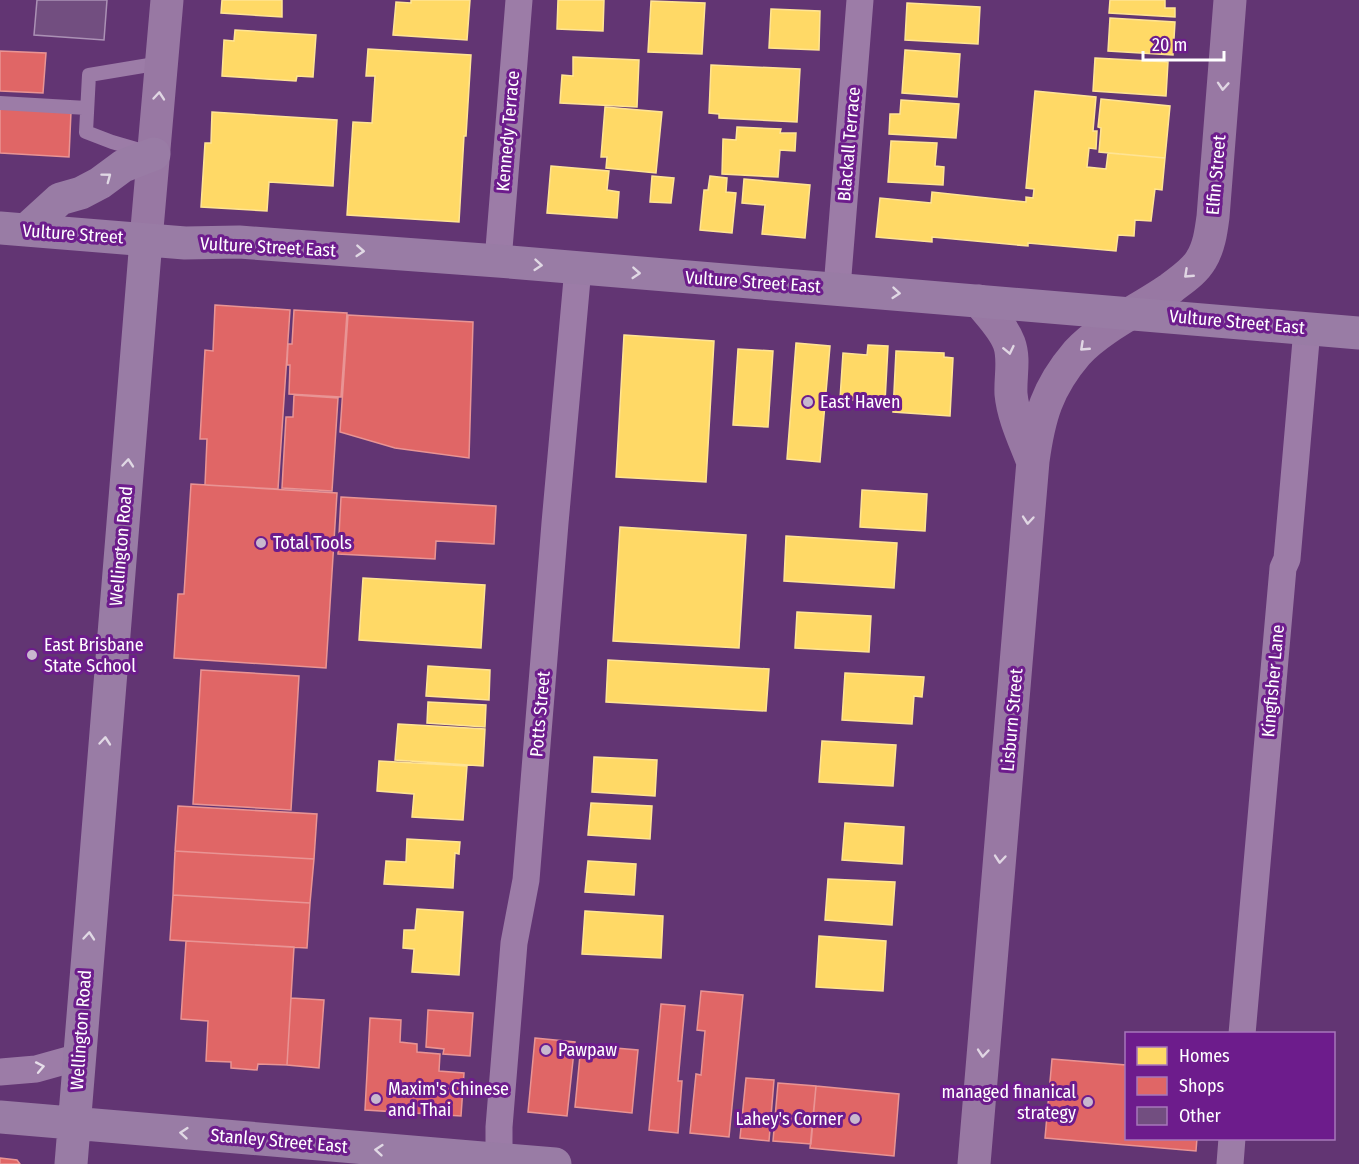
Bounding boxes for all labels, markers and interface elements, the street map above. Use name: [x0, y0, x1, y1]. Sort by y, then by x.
scale bar: [1143, 24, 1224, 62]
text: 20 m: [1152, 34, 1187, 56]
street label: Kennedy Terrace: [492, 70, 524, 192]
one-way arrow: [1217, 82, 1230, 91]
street label: Blackall Terrace: [833, 86, 865, 202]
one-way arrow: [152, 91, 165, 100]
street label: Elfin Street: [1202, 134, 1230, 216]
one-way arrow: [100, 174, 111, 185]
street label: Vulture Street: [22, 219, 124, 249]
street label: Vulture Street East: [199, 232, 337, 262]
one-way arrow: [355, 244, 364, 257]
one-way arrow: [533, 258, 542, 271]
one-way arrow: [632, 266, 641, 279]
street label: Vulture Street East: [684, 266, 822, 298]
one-way arrow: [1185, 267, 1195, 278]
one-way arrow: [891, 287, 900, 300]
street label: Vulture Street East: [1168, 305, 1306, 339]
one-way arrow: [1080, 340, 1091, 351]
one-way arrow: [1002, 345, 1015, 355]
place label: East Haven: [820, 391, 901, 413]
marker: East Haven: [801, 395, 815, 409]
one-way arrow: [121, 459, 134, 468]
street label: Wellington Road: [105, 485, 137, 607]
one-way arrow: [1022, 515, 1035, 524]
place label: Total Tools: [273, 532, 352, 554]
marker: Total Tools: [254, 536, 268, 550]
street label: Kingfisher Lane: [1257, 624, 1289, 738]
place label: East Brisbane State School: [44, 634, 144, 677]
marker: East Brisbane State School: [25, 648, 39, 662]
street label: Lisburn Street: [997, 667, 1027, 772]
street label: Potts Street: [525, 670, 555, 758]
one-way arrow: [98, 737, 111, 746]
one-way arrow: [994, 854, 1007, 863]
one-way arrow: [82, 931, 95, 940]
street label: Wellington Road: [66, 969, 96, 1091]
legend: [1125, 1032, 1335, 1140]
place label: Pawpaw: [558, 1039, 617, 1061]
marker: Pawpaw: [539, 1043, 553, 1057]
text: Homes: [1179, 1045, 1230, 1067]
one-way arrow: [977, 1049, 990, 1058]
one-way arrow: [35, 1061, 45, 1074]
text: Shops: [1179, 1075, 1224, 1097]
place label: Maxim's Chinese and Thai: [388, 1078, 509, 1121]
place label: managed finanical strategy: [942, 1081, 1076, 1124]
marker: Maxim's Chinese and Thai: [369, 1092, 383, 1106]
marker: managed finanical strategy: [1081, 1095, 1095, 1109]
text: Other: [1179, 1105, 1222, 1127]
place label: Lahey's Corner: [735, 1108, 844, 1130]
marker: Lahey's Corner: [848, 1112, 862, 1126]
street label: Stanley Street East: [209, 1124, 349, 1158]
one-way arrow: [180, 1127, 189, 1140]
one-way arrow: [374, 1144, 383, 1157]

